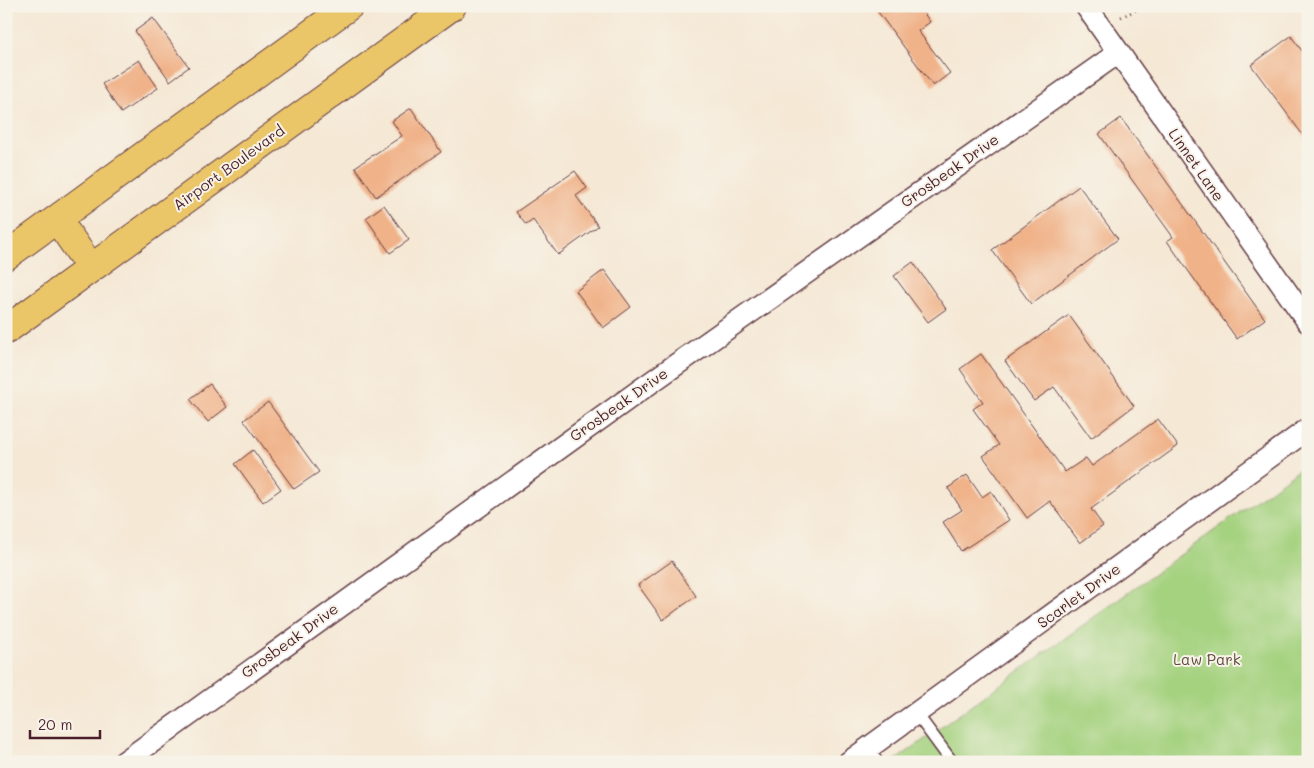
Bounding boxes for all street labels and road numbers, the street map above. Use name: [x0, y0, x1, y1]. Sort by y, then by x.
street label: Airport Boulevard: [169, 120, 288, 214]
street label: Linnet Lane: [1164, 124, 1229, 205]
street label: Grosbeak Drive: [896, 129, 1002, 211]
street label: Grosbeak Drive: [565, 363, 671, 445]
street label: Scarlet Drive: [1033, 558, 1124, 632]
street label: Grosbeak Drive: [237, 598, 342, 682]

